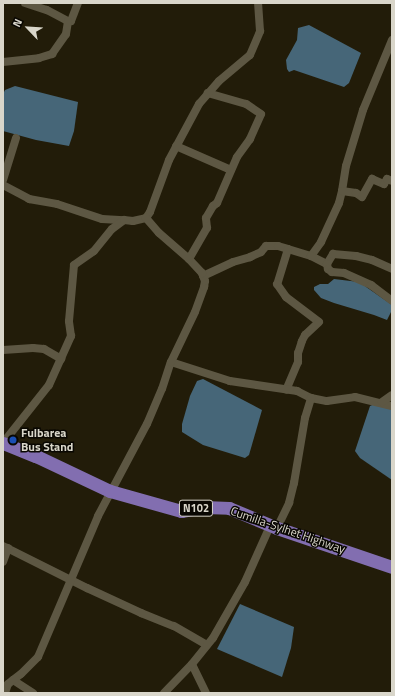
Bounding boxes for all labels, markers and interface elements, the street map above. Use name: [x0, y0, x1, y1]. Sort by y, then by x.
north arrow: [8, 8, 48, 48]
text: N: [8, 16, 26, 30]
place label: Fulbarea Bus Stand: [21, 426, 73, 454]
marker: Fulbarea Bus Stand: [8, 435, 18, 445]
road number: N102: [178, 499, 214, 517]
street label: Cumilla-Sylhet Highway: [229, 504, 347, 556]

